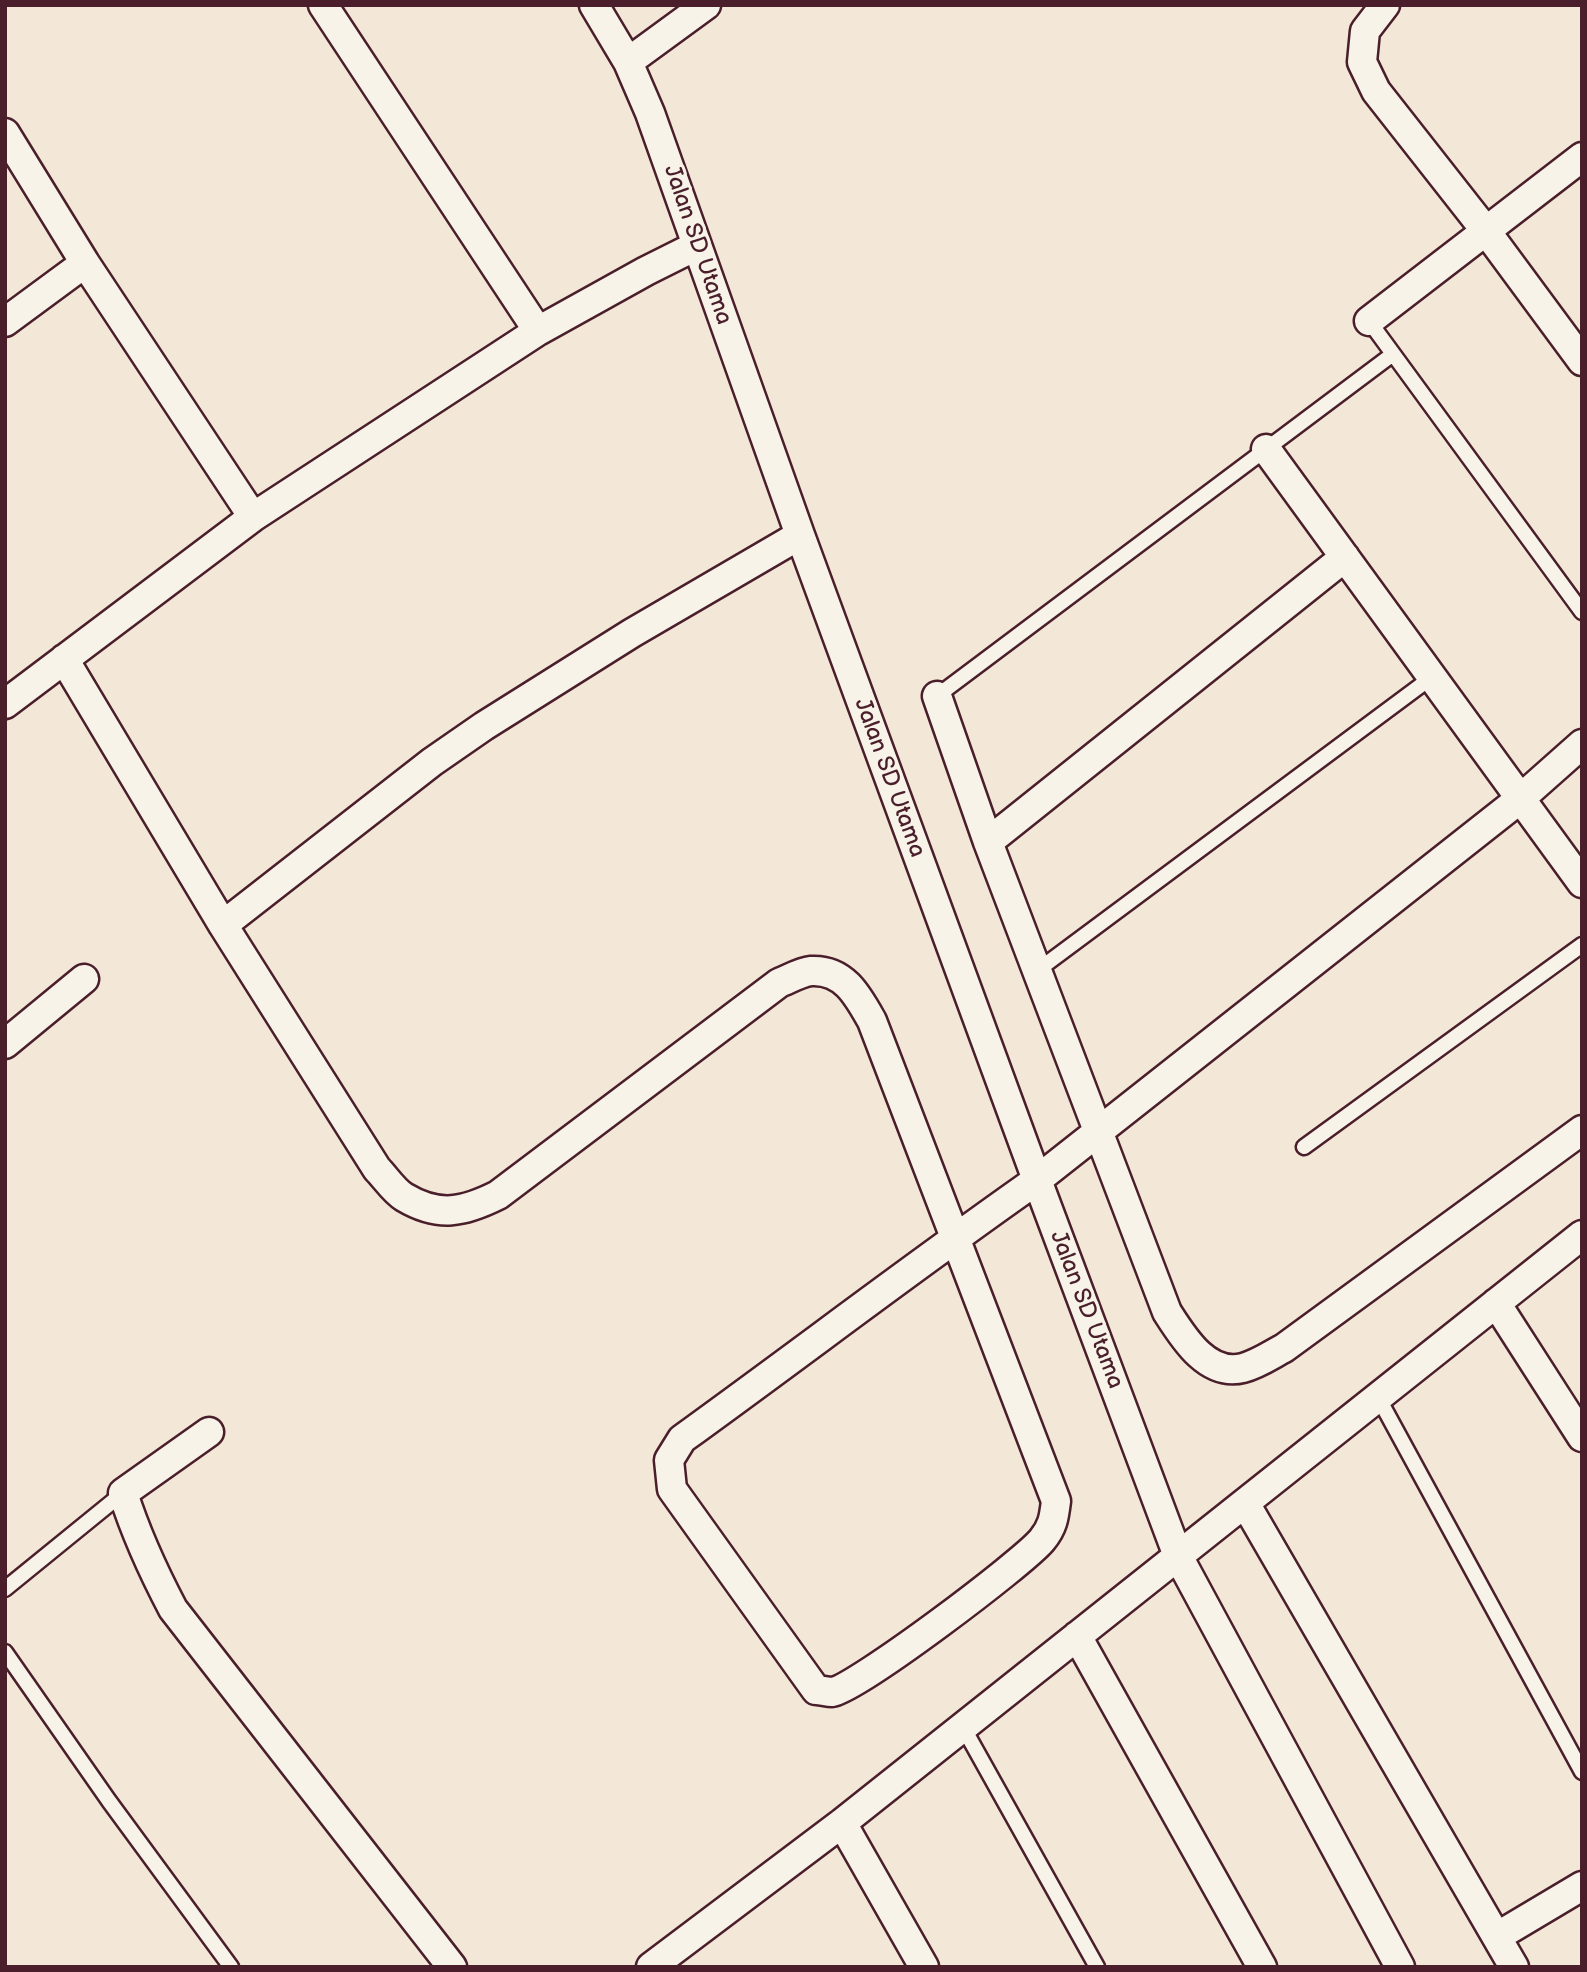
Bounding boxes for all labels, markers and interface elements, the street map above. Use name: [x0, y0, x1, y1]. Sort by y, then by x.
street label: Jalan SD Utama: [657, 162, 737, 328]
street label: Jalan SD Utama: [847, 695, 931, 861]
street label: Jalan SD Utama: [1043, 1227, 1129, 1393]

